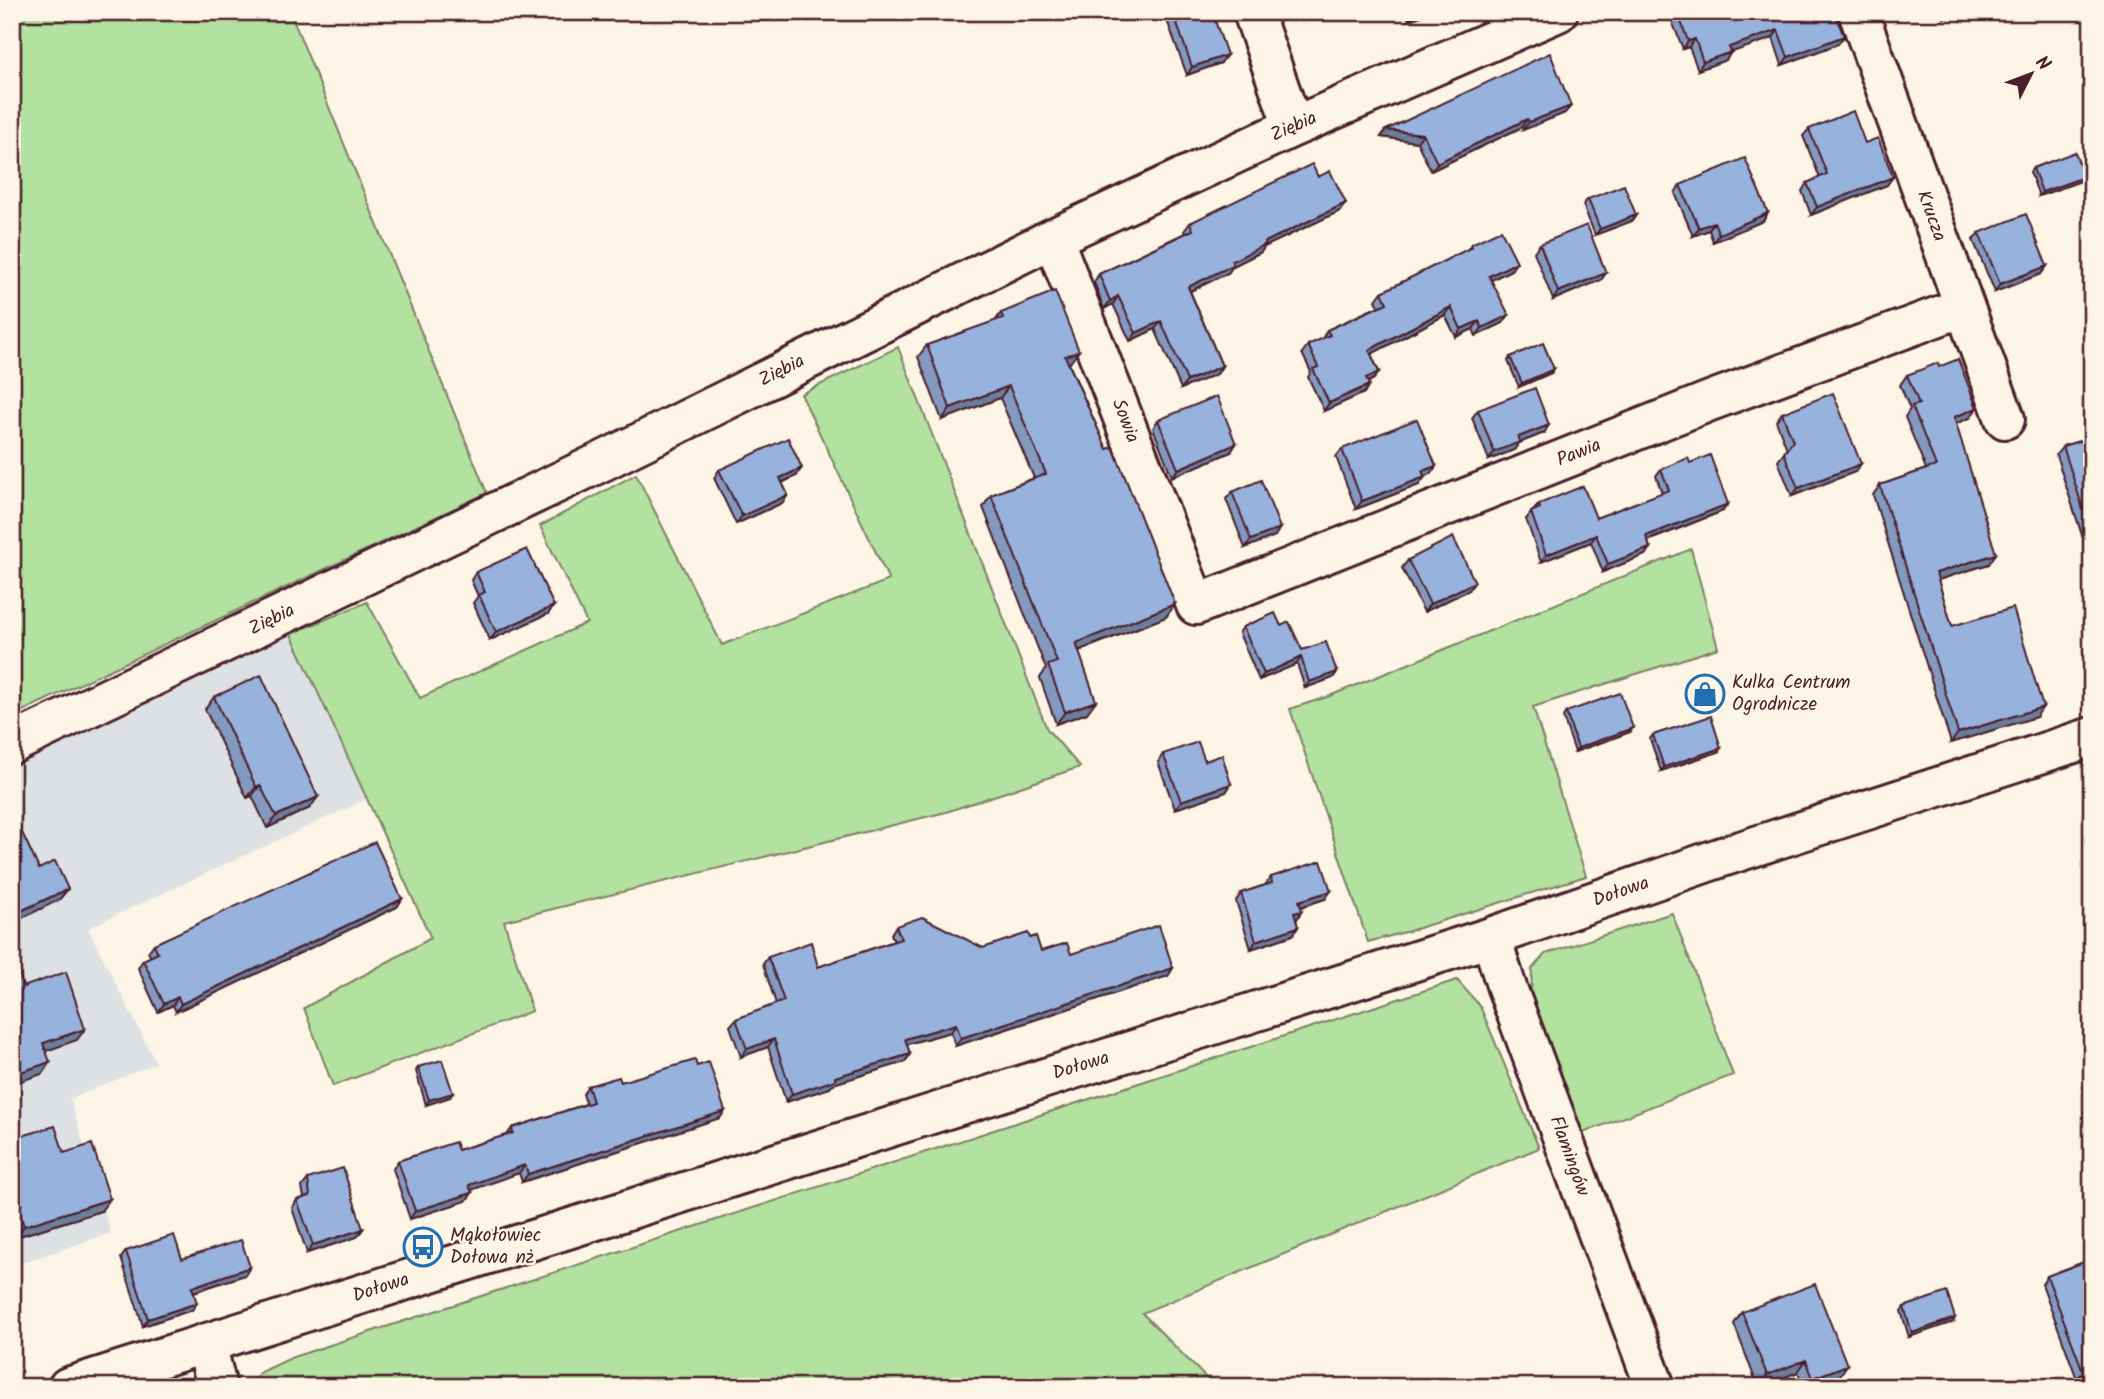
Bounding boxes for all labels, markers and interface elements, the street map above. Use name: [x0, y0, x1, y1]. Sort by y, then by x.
north arrow: [1996, 38, 2066, 108]
text: N: [2027, 49, 2057, 78]
street label: Ziębia: [1266, 104, 1322, 150]
street label: Krucza: [1908, 186, 1954, 246]
street label: Ziębia: [754, 347, 810, 395]
street label: Sowia: [1103, 395, 1147, 447]
street label: Pawia: [1552, 431, 1606, 475]
street label: Ziębia: [244, 596, 300, 644]
place label: Kulka Centrum Ogrodnicze: [1732, 668, 1850, 720]
shop icon: Kulka Centrum Ogrodnicze: [1684, 673, 1726, 715]
street label: Dołowa: [1589, 868, 1653, 916]
street label: Dołowa: [1049, 1043, 1113, 1089]
street label: Flamingów: [1541, 1112, 1597, 1201]
place label: Mąkołowiec Dołowa nż: [450, 1221, 541, 1273]
bus stop icon: Mąkołowiec Dołowa nż: [402, 1226, 444, 1268]
street label: Dołowa: [349, 1265, 413, 1311]

